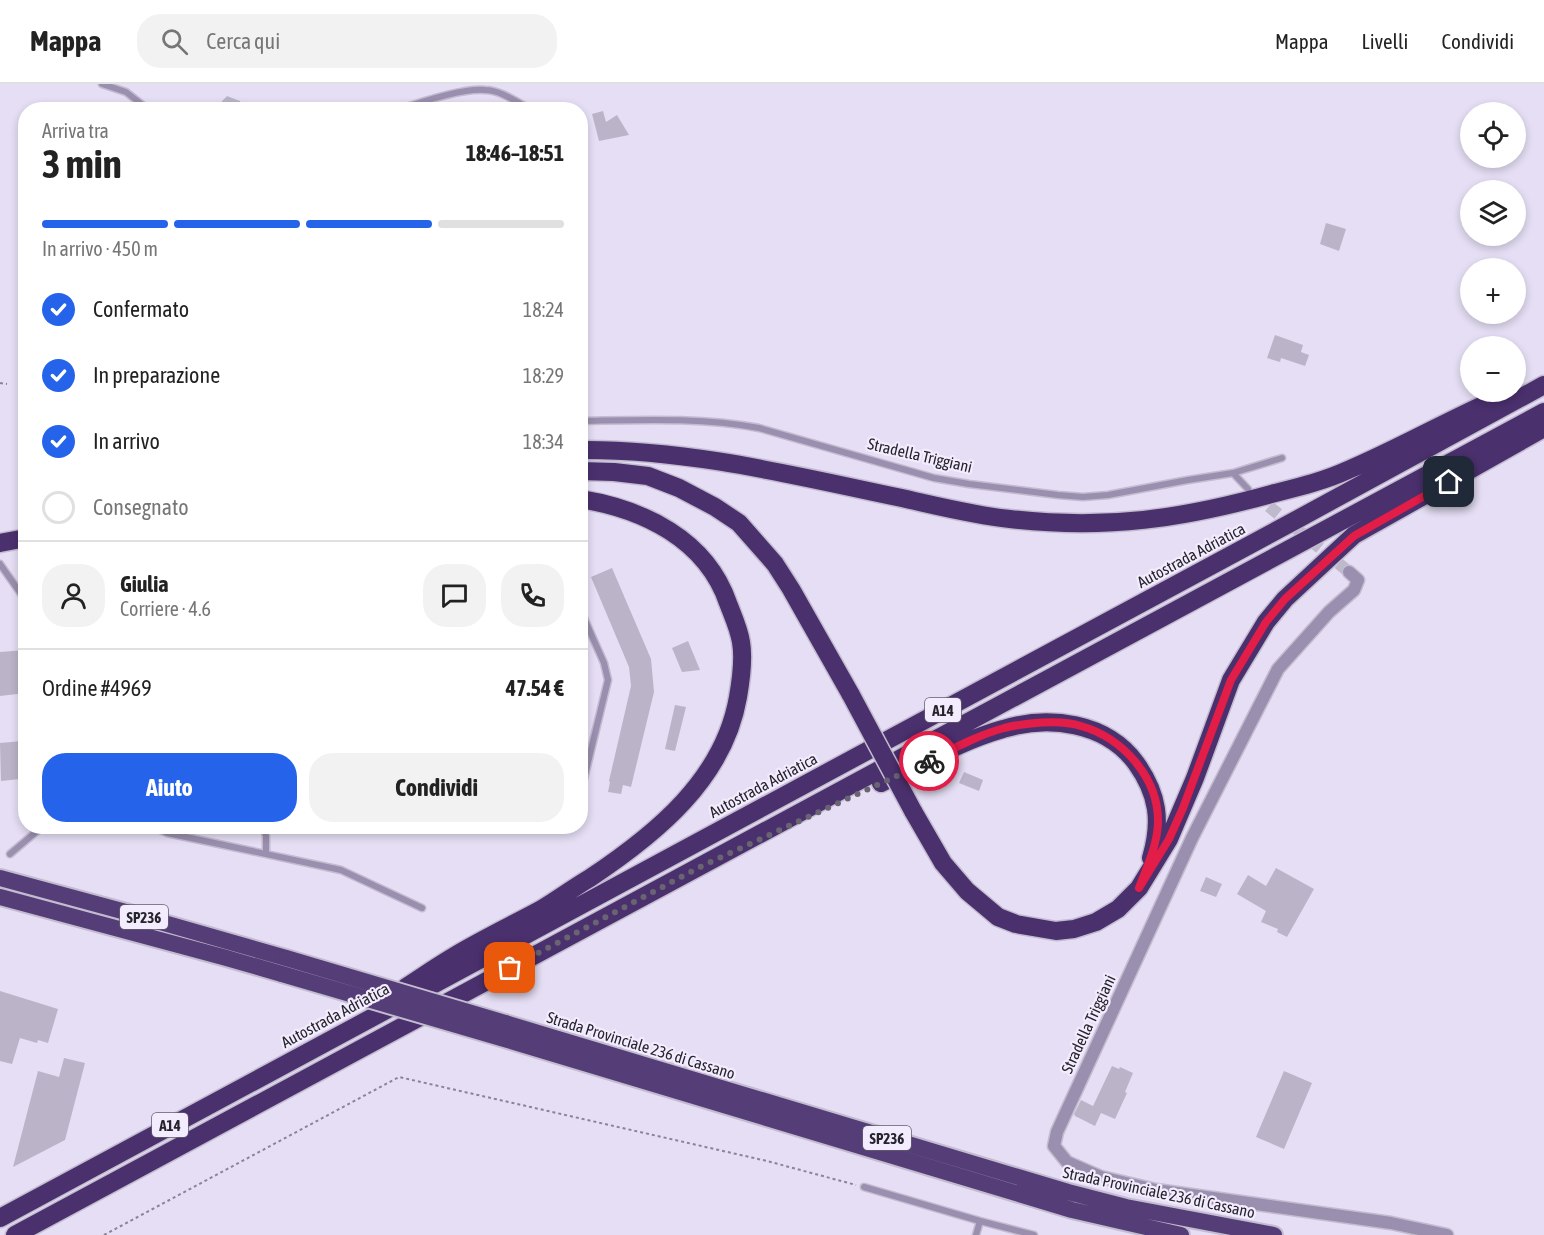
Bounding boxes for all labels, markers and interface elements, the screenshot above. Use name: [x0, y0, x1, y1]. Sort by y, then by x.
search box: [137, 14, 557, 68]
text: Mappa: [30, 25, 101, 57]
icon: search: [158, 25, 191, 58]
text: Cerca qui: [206, 28, 280, 54]
text: Mappa: [1275, 29, 1329, 53]
text: Livelli: [1362, 29, 1408, 53]
text: Condividi: [1441, 29, 1514, 53]
map controls: [1460, 102, 1526, 402]
button: locate: [1460, 102, 1526, 168]
text: Arriva tra: [42, 119, 109, 142]
text: 18:46–18:51: [466, 140, 564, 166]
text: 3 min: [42, 142, 122, 186]
button: layers: [1460, 180, 1526, 246]
text: In arrivo · 450 m: [42, 237, 158, 260]
button: +: [1460, 258, 1526, 324]
icon: check: [42, 293, 75, 326]
text: Confermato: [93, 296, 189, 322]
text: 18:24: [523, 298, 564, 321]
button: −: [1460, 336, 1526, 402]
icon: check: [42, 359, 75, 392]
text: In preparazione: [93, 362, 220, 388]
text: 18:29: [523, 364, 564, 387]
icon: check: [42, 425, 75, 458]
text: In arrivo: [93, 428, 160, 454]
text: 18:34: [523, 430, 564, 453]
street label: Stradella Triggiani: [866, 434, 974, 477]
pin: [1423, 456, 1474, 507]
icon: home: [1432, 465, 1465, 498]
text: Consegnato: [93, 494, 188, 520]
street label: Autostrada Adriatica: [1134, 519, 1248, 591]
button: person: [42, 564, 105, 627]
button: chat: [423, 564, 486, 627]
button: phone: [501, 564, 564, 627]
text: Giulia: [120, 571, 168, 597]
text: Corriere · 4.6: [120, 597, 211, 620]
text: Ordine #4969: [42, 675, 152, 701]
text: 47.54 €: [506, 675, 564, 701]
road number: A14: [925, 698, 961, 722]
courier: [899, 731, 959, 791]
icon: bike: [913, 745, 946, 778]
street label: Autostrada Adriatica: [706, 749, 820, 821]
button: Aiuto: [42, 753, 297, 822]
button: Condividi: [309, 753, 564, 822]
road number: SP236: [120, 905, 168, 929]
pin: [484, 942, 535, 993]
icon: bag: [493, 951, 526, 984]
street label: Stradella Triggiani: [1057, 972, 1120, 1077]
street label: Autostrada Adriatica: [278, 979, 392, 1051]
street label: Strada Provinciale 236 di Cassano: [545, 1008, 737, 1082]
road number: A14: [152, 1113, 188, 1137]
road number: SP236: [863, 1126, 911, 1150]
street label: Strada Provinciale 236 di Cassano: [1061, 1163, 1257, 1221]

